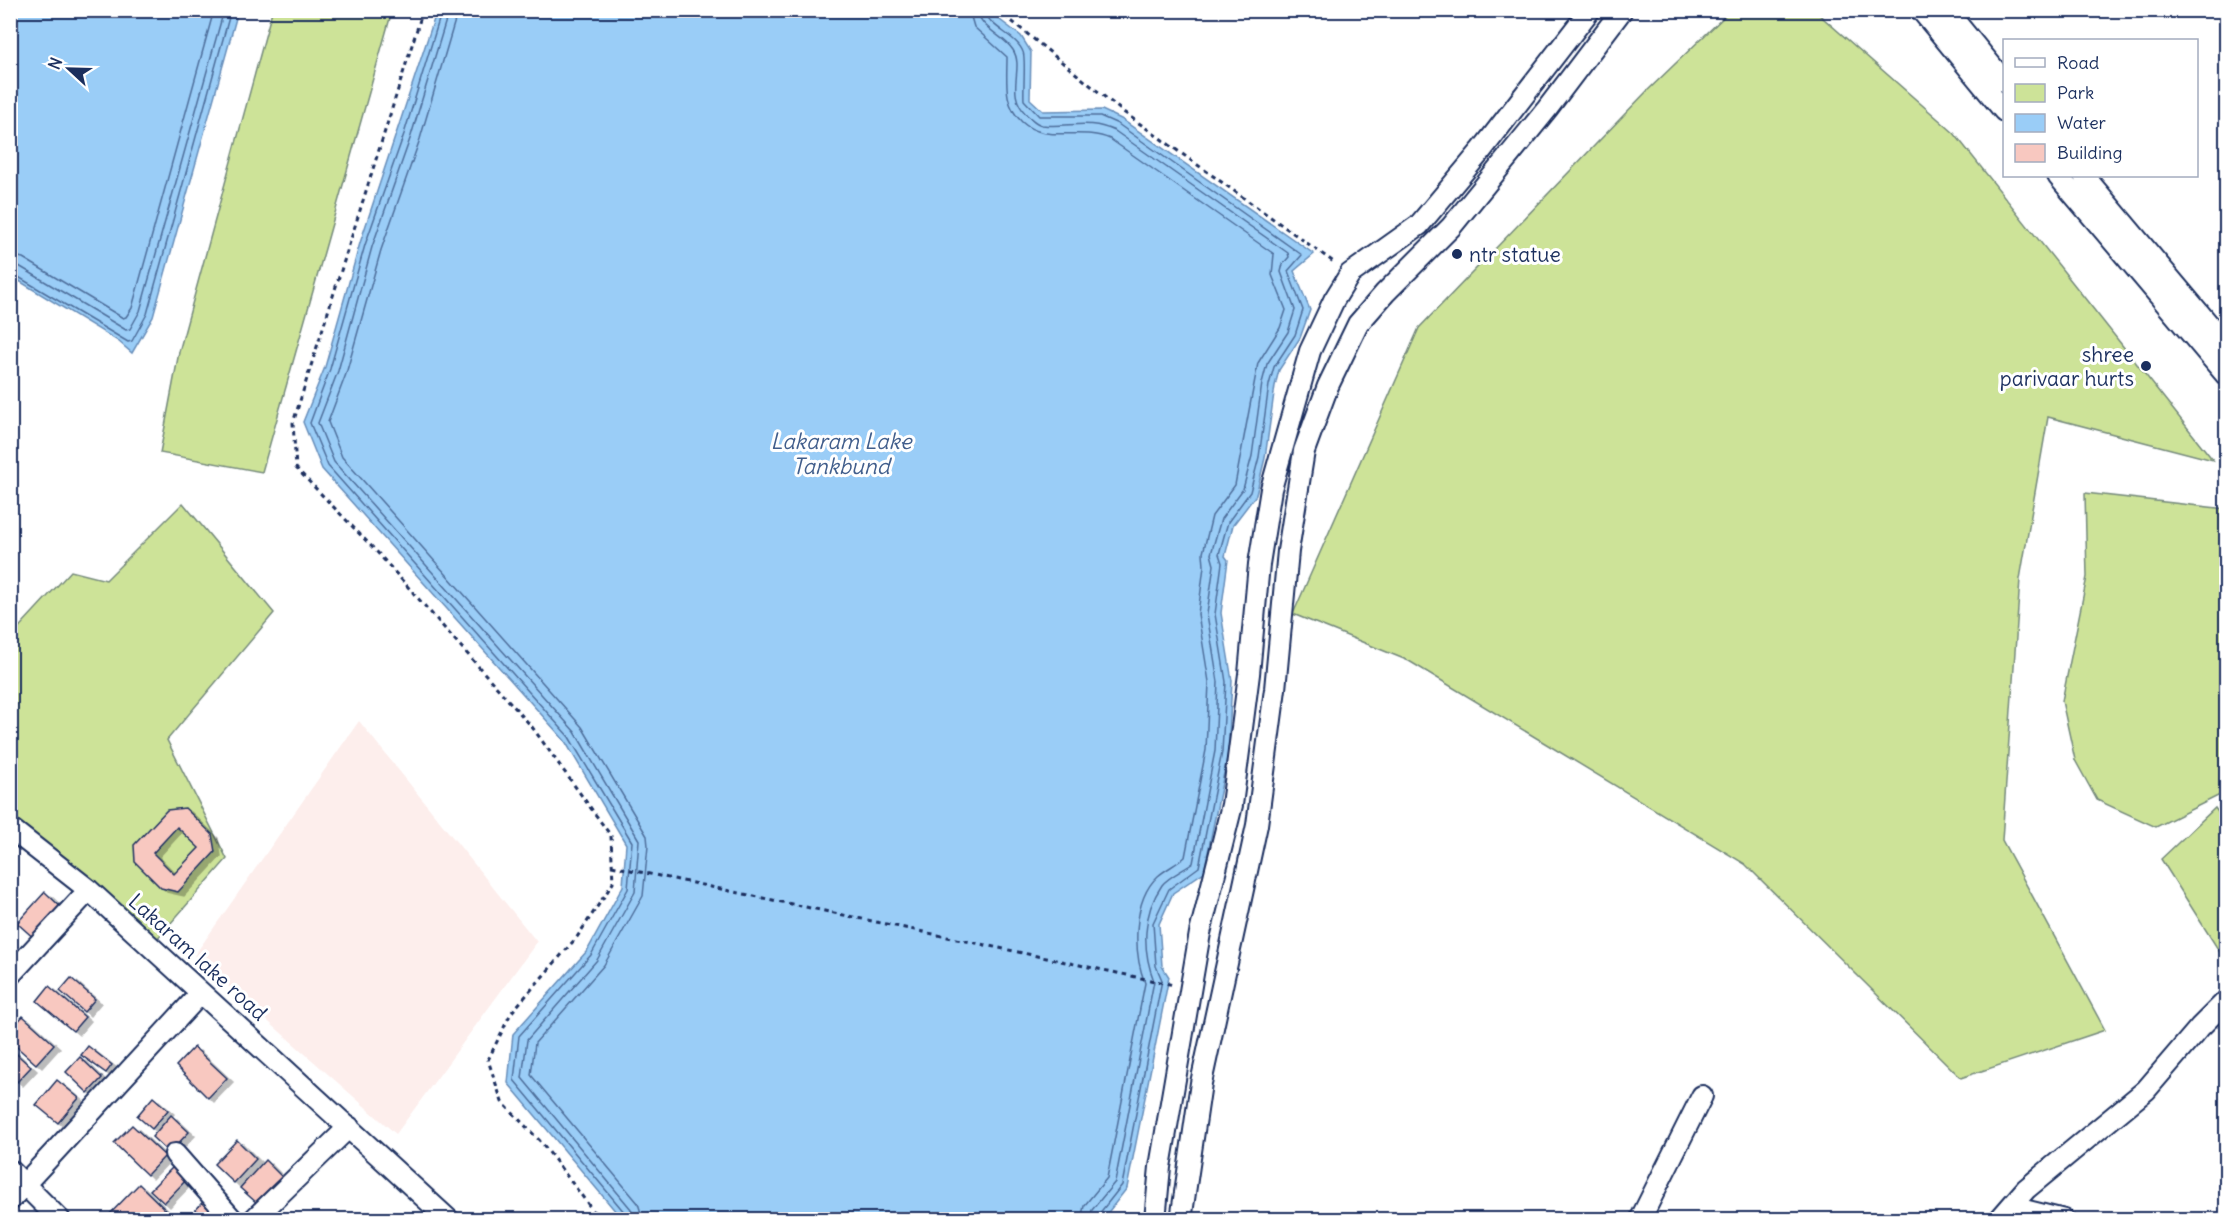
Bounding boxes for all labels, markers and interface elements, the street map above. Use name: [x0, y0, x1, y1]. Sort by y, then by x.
north arrow: [39, 39, 99, 99]
legend: [2003, 39, 2198, 177]
text: Road: [2057, 51, 2100, 74]
text: N: [44, 55, 66, 72]
text: Park: [2057, 81, 2094, 104]
text: Water: [2057, 111, 2107, 134]
text: Building: [2057, 141, 2122, 164]
place label: ntr statue: [1469, 241, 1561, 268]
marker: ntr statue: [1450, 247, 1464, 261]
place label: shree parivaar hurts: [2000, 341, 2134, 392]
marker: shree parivaar hurts: [2139, 359, 2153, 373]
water label: Lakaram Lake Tankbund: [770, 427, 914, 480]
street label: Lakaram lake road: [123, 888, 273, 1026]

